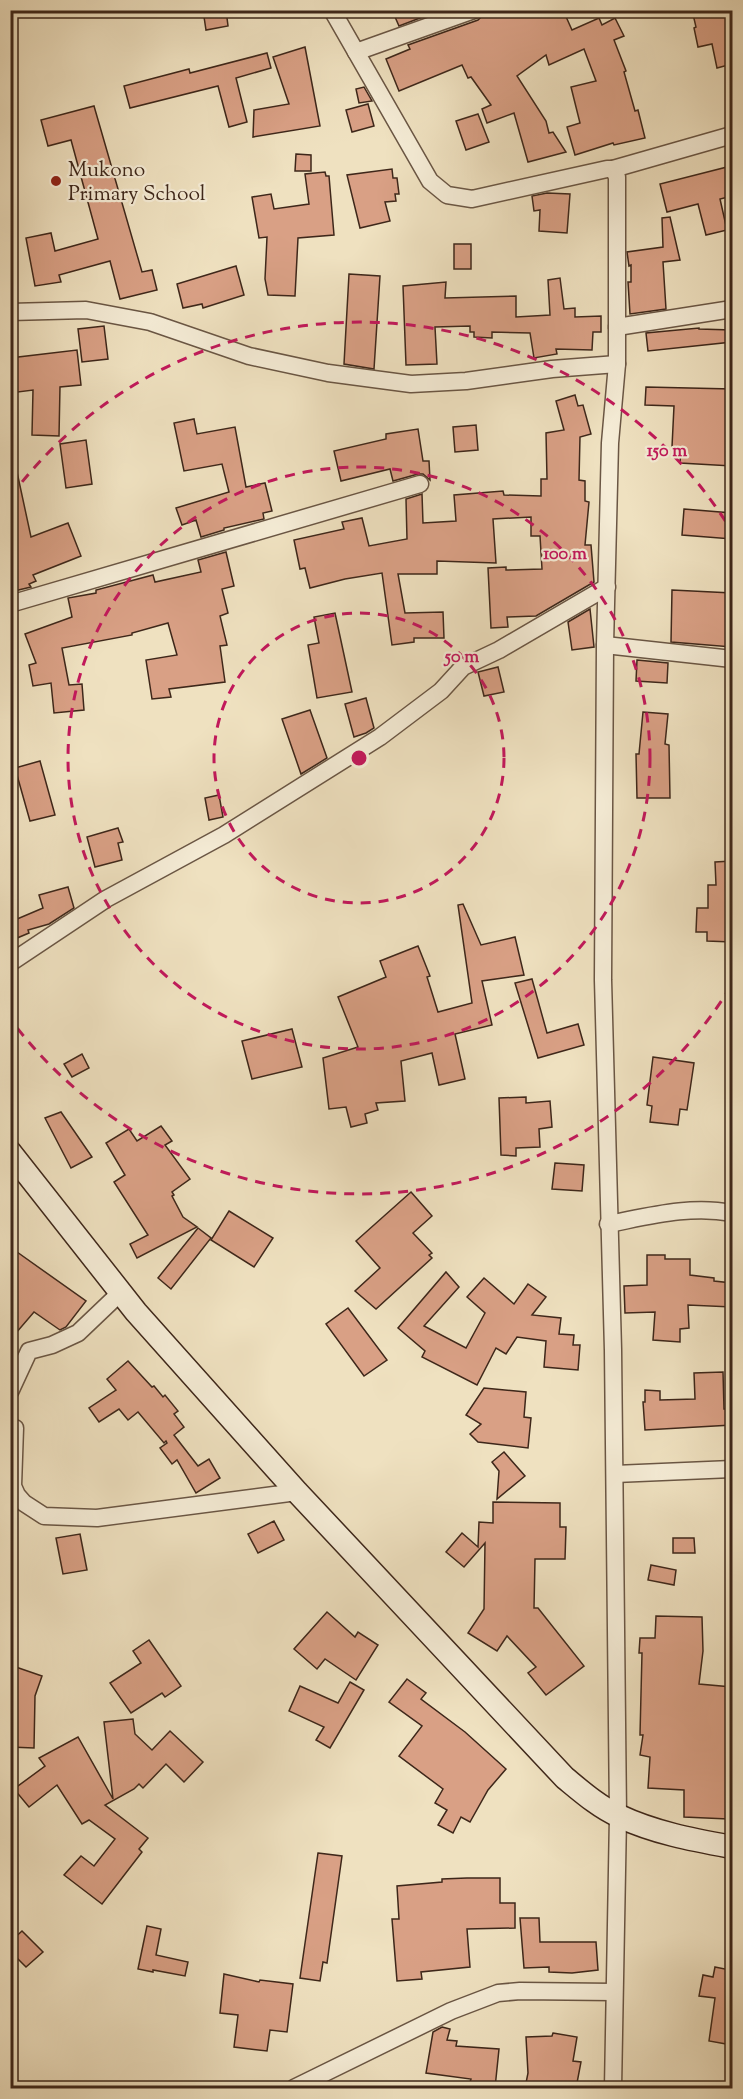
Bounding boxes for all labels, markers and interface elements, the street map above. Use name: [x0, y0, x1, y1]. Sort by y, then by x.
place label: Mukono Primary School: [68, 156, 206, 210]
marker: Mukono Primary School: [49, 174, 63, 188]
text: 150 m: [647, 439, 687, 465]
text: 100 m: [543, 542, 587, 568]
text: 50 m: [443, 645, 479, 671]
centre of rings: [349, 748, 369, 768]

